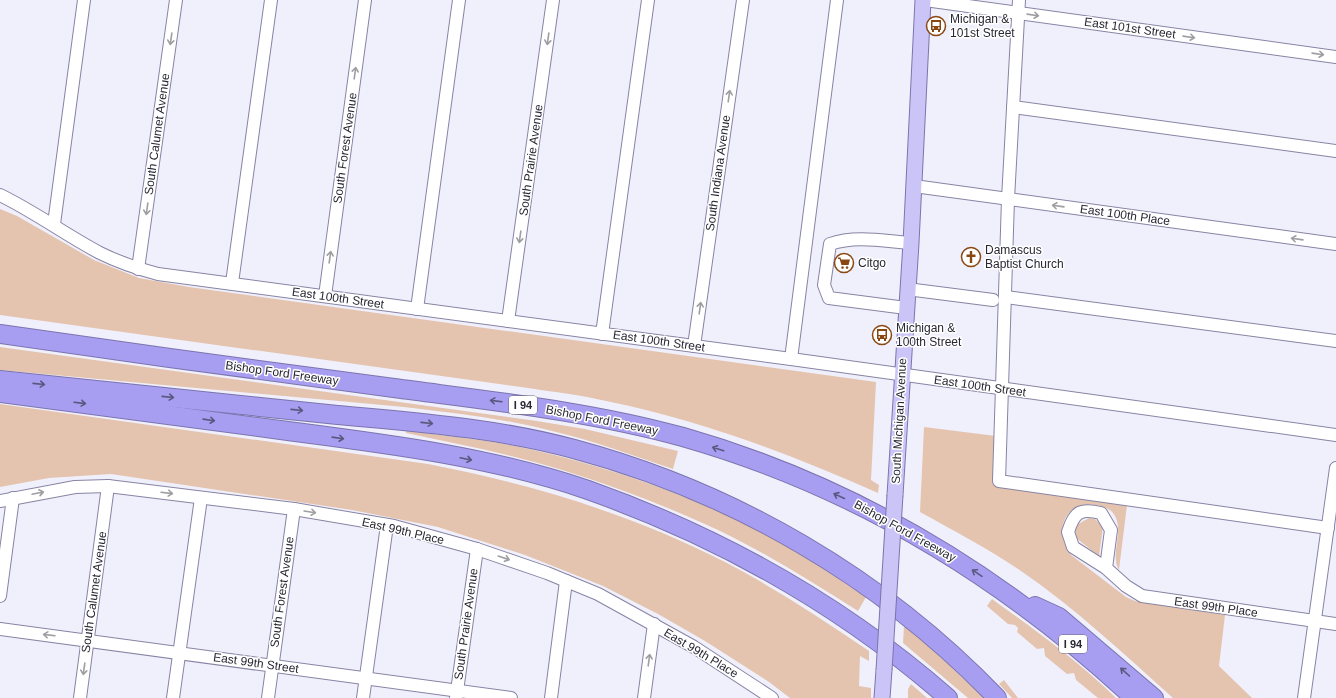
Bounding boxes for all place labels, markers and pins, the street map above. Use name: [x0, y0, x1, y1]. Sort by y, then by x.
place label: Michigan & 101st Street: [950, 12, 1015, 40]
bus stop icon: Michigan & 101st Street: [925, 15, 947, 37]
place label: Damascus Baptist Church: [985, 243, 1064, 271]
church icon: Damascus Baptist Church: [960, 246, 982, 268]
supermarket icon: Citgo: [833, 252, 855, 274]
place label: Citgo: [858, 256, 886, 270]
place label: Michigan & 100th Street: [896, 321, 962, 349]
bus stop icon: Michigan & 100th Street: [871, 324, 893, 346]

